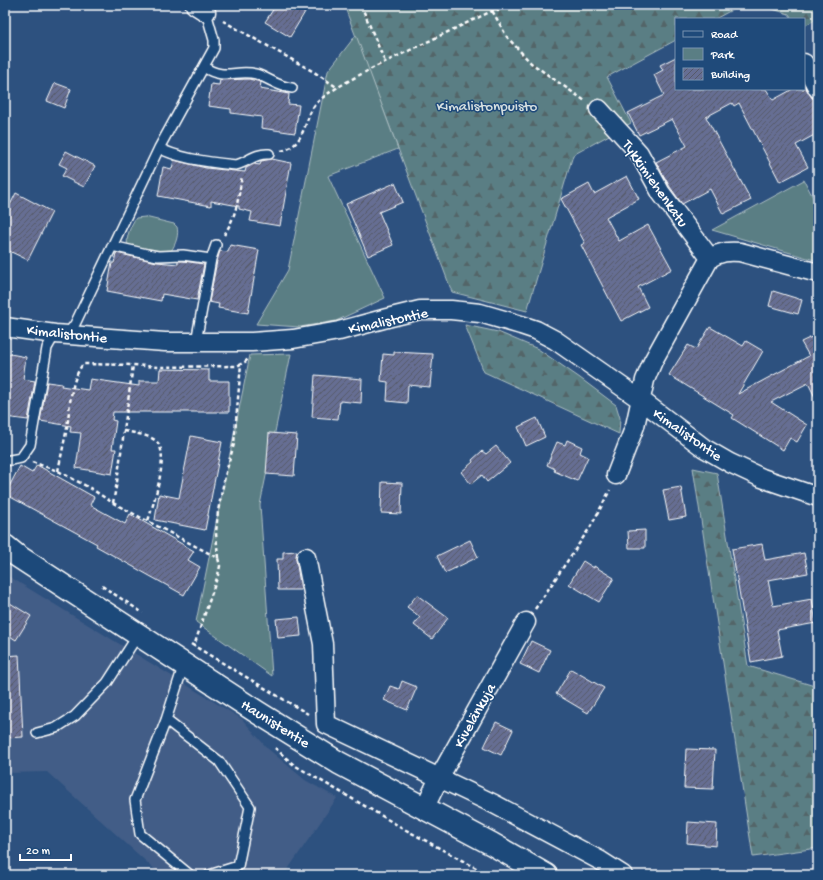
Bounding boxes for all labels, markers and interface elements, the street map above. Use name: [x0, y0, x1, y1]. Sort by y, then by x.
legend: [675, 18, 805, 90]
text: Road: [711, 29, 738, 43]
text: Park: [710, 49, 736, 63]
text: Building: [710, 69, 750, 83]
park label: Kimalistonpuisto: [437, 98, 538, 116]
street label: Tykkimiehenkatu: [617, 136, 691, 231]
street label: Kimalistontie: [347, 305, 430, 339]
street label: Kimalistontie: [26, 322, 108, 348]
street label: Kimalistontie: [649, 405, 725, 466]
street label: Kivelänkuja: [451, 680, 501, 751]
street label: Haunistentie: [237, 696, 313, 753]
scale bar: [20, 836, 71, 862]
text: 20 m: [26, 845, 51, 859]

